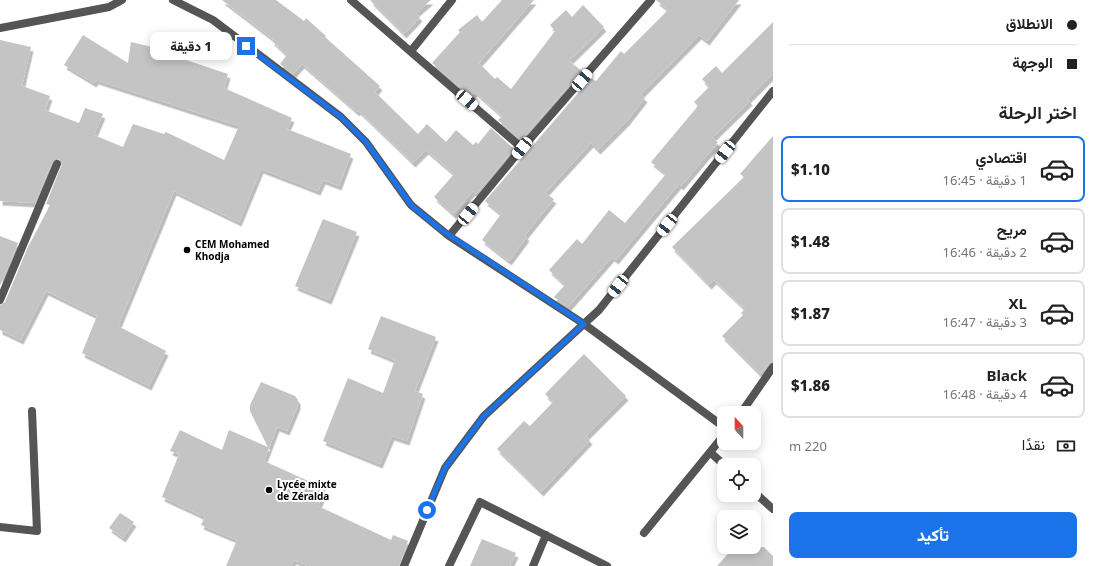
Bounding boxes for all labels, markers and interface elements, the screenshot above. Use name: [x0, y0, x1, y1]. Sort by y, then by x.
text: الانطلاق: [1006, 13, 1053, 33]
callout: 1 دقيقة: [150, 32, 232, 60]
text: 1 دقيقة: [170, 37, 212, 55]
route end: [237, 37, 255, 55]
text: الوجهة: [1012, 52, 1053, 72]
car: [570, 67, 594, 93]
car: [454, 88, 480, 112]
text: اختر الرحلة: [999, 100, 1077, 124]
car: [510, 135, 534, 161]
car: [713, 139, 737, 165]
text: اقتصادي: [975, 147, 1027, 167]
icon: car: [1039, 151, 1075, 187]
text: $1.10: [791, 159, 830, 179]
text: 1 دقيقة · 16:45: [943, 171, 1027, 189]
car: [456, 201, 480, 227]
car: [655, 212, 679, 238]
text: مريح: [997, 219, 1027, 239]
icon: car: [1039, 223, 1075, 259]
text: $1.48: [791, 231, 830, 251]
place label: CEM Mohamed Khodja: [195, 237, 269, 263]
text: 2 دقيقة · 16:46: [943, 243, 1027, 261]
marker: CEM Mohamed Khodja: [182, 245, 192, 255]
car: [606, 273, 630, 299]
text: XL: [1009, 293, 1027, 313]
icon: car: [1039, 295, 1075, 331]
text: $1.87: [791, 303, 830, 323]
text: 3 دقيقة · 16:47: [943, 313, 1027, 331]
text: Black: [987, 365, 1027, 385]
icon: car: [1039, 367, 1075, 403]
text: $1.86: [791, 375, 830, 395]
text: 4 دقيقة · 16:48: [943, 385, 1027, 403]
north arrow: [717, 406, 761, 450]
map controls: [717, 406, 761, 554]
text: نقدًا: [1022, 434, 1045, 454]
icon: cash: [1055, 435, 1077, 457]
text: 220 m: [789, 437, 827, 455]
button: locate: [717, 458, 761, 502]
place label: Lycée mixte de Zéralda: [277, 477, 337, 503]
marker: Lycée mixte de Zéralda: [264, 485, 274, 495]
route start: [418, 501, 436, 519]
button: layers: [717, 510, 761, 554]
button: تأكيد: [789, 512, 1077, 558]

